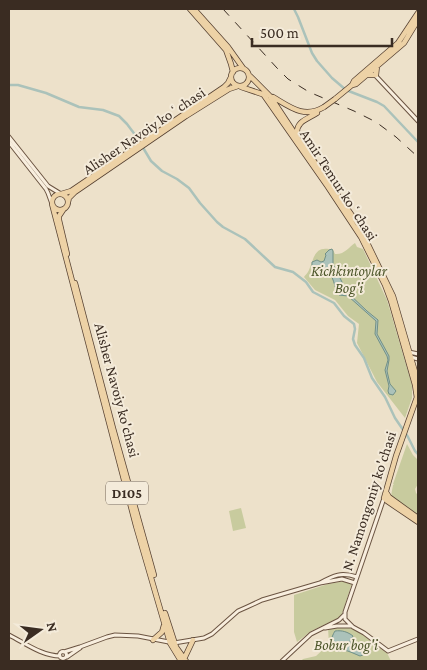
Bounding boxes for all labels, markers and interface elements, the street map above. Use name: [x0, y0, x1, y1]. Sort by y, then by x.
scale bar: [252, 15, 392, 47]
text: 500 m: [260, 25, 299, 41]
street label: Alisher Navoiy koʻchasi: [80, 84, 209, 179]
street label: Amir Temur koʻchasi: [297, 126, 381, 244]
park label: Kichkintoylar Bog'i: [311, 263, 388, 297]
street label: Alisher Navoiy ko'chasi: [90, 321, 143, 459]
street label: N. Namongoniy ko'chasi: [339, 429, 400, 573]
road number: D105: [106, 482, 148, 504]
north arrow: [15, 605, 65, 655]
text: N: [44, 620, 62, 634]
park label: Bobur bog'i: [314, 637, 379, 654]

